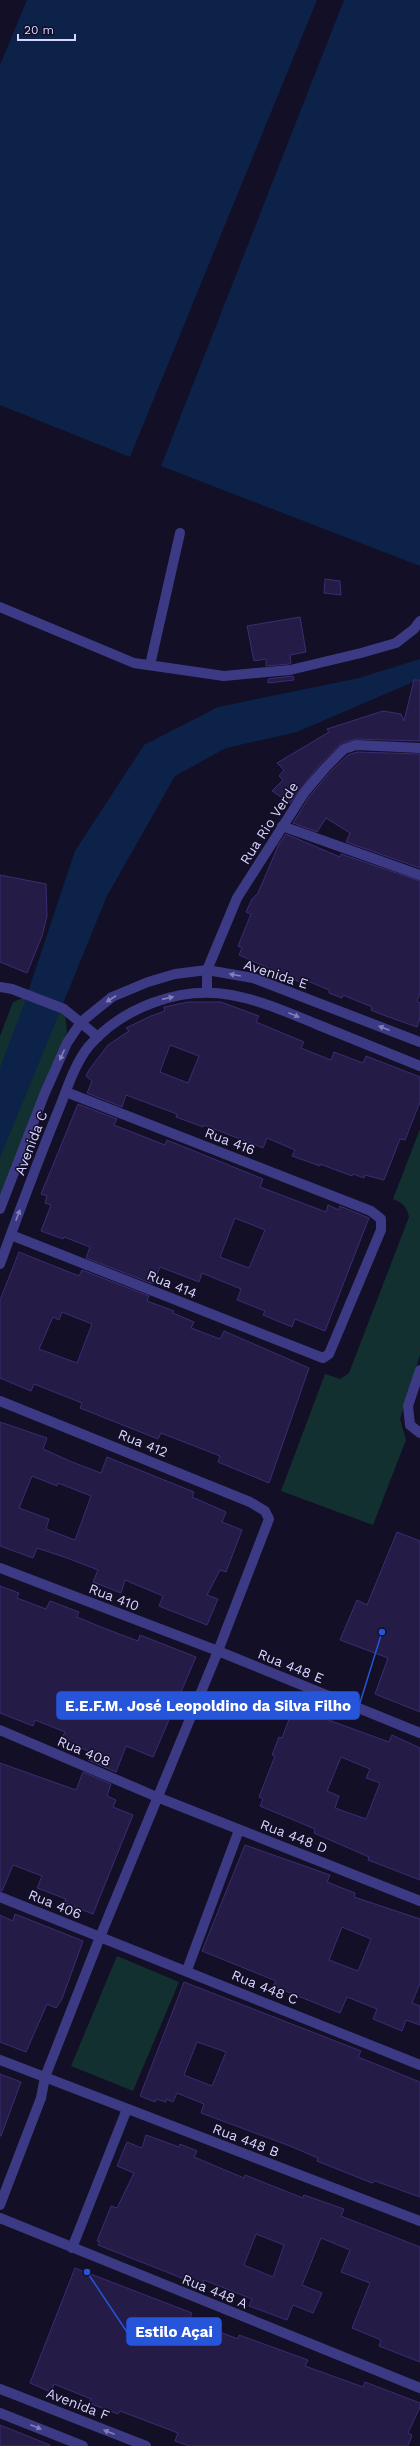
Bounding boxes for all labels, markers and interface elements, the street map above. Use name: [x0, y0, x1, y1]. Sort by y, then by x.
scale bar: [18, 16, 75, 42]
text: 20 m: [24, 23, 54, 37]
street label: Rua Rio Verde: [237, 779, 301, 867]
street label: Avenida E: [242, 956, 310, 992]
one-way arrow: [229, 972, 241, 978]
one-way arrow: [162, 994, 174, 1000]
one-way arrow: [106, 995, 116, 1003]
one-way arrow: [288, 1012, 299, 1018]
one-way arrow: [377, 1025, 389, 1031]
one-way arrow: [58, 1050, 64, 1062]
street label: Avenida C: [11, 1109, 51, 1177]
street label: Rua 416: [203, 1124, 257, 1158]
one-way arrow: [16, 1208, 22, 1220]
street label: Rua 414: [145, 1267, 199, 1301]
street label: Rua 412: [116, 1426, 170, 1460]
street label: Rua 410: [87, 1580, 141, 1614]
street label: Rua 448 E: [256, 1646, 326, 1686]
callout: E.E.F.M. José Leopoldino da Silva Filho: [57, 1692, 359, 1719]
text: E.E.F.M. José Leopoldino da Silva Filho: [65, 1697, 351, 1715]
street label: Rua 408: [55, 1733, 113, 1769]
street label: Rua 448 D: [258, 1816, 330, 1856]
street label: Rua 406: [26, 1886, 84, 1922]
street label: Rua 448 C: [229, 1966, 301, 2008]
street label: Rua 448 B: [211, 2120, 281, 2160]
street label: Rua 448 A: [180, 2271, 250, 2311]
callout: Estilo Açai: [127, 2318, 221, 2345]
text: Estilo Açai: [135, 2323, 213, 2341]
street label: Avenida F: [44, 2385, 112, 2423]
one-way arrow: [31, 2425, 43, 2431]
one-way arrow: [103, 2428, 115, 2434]

